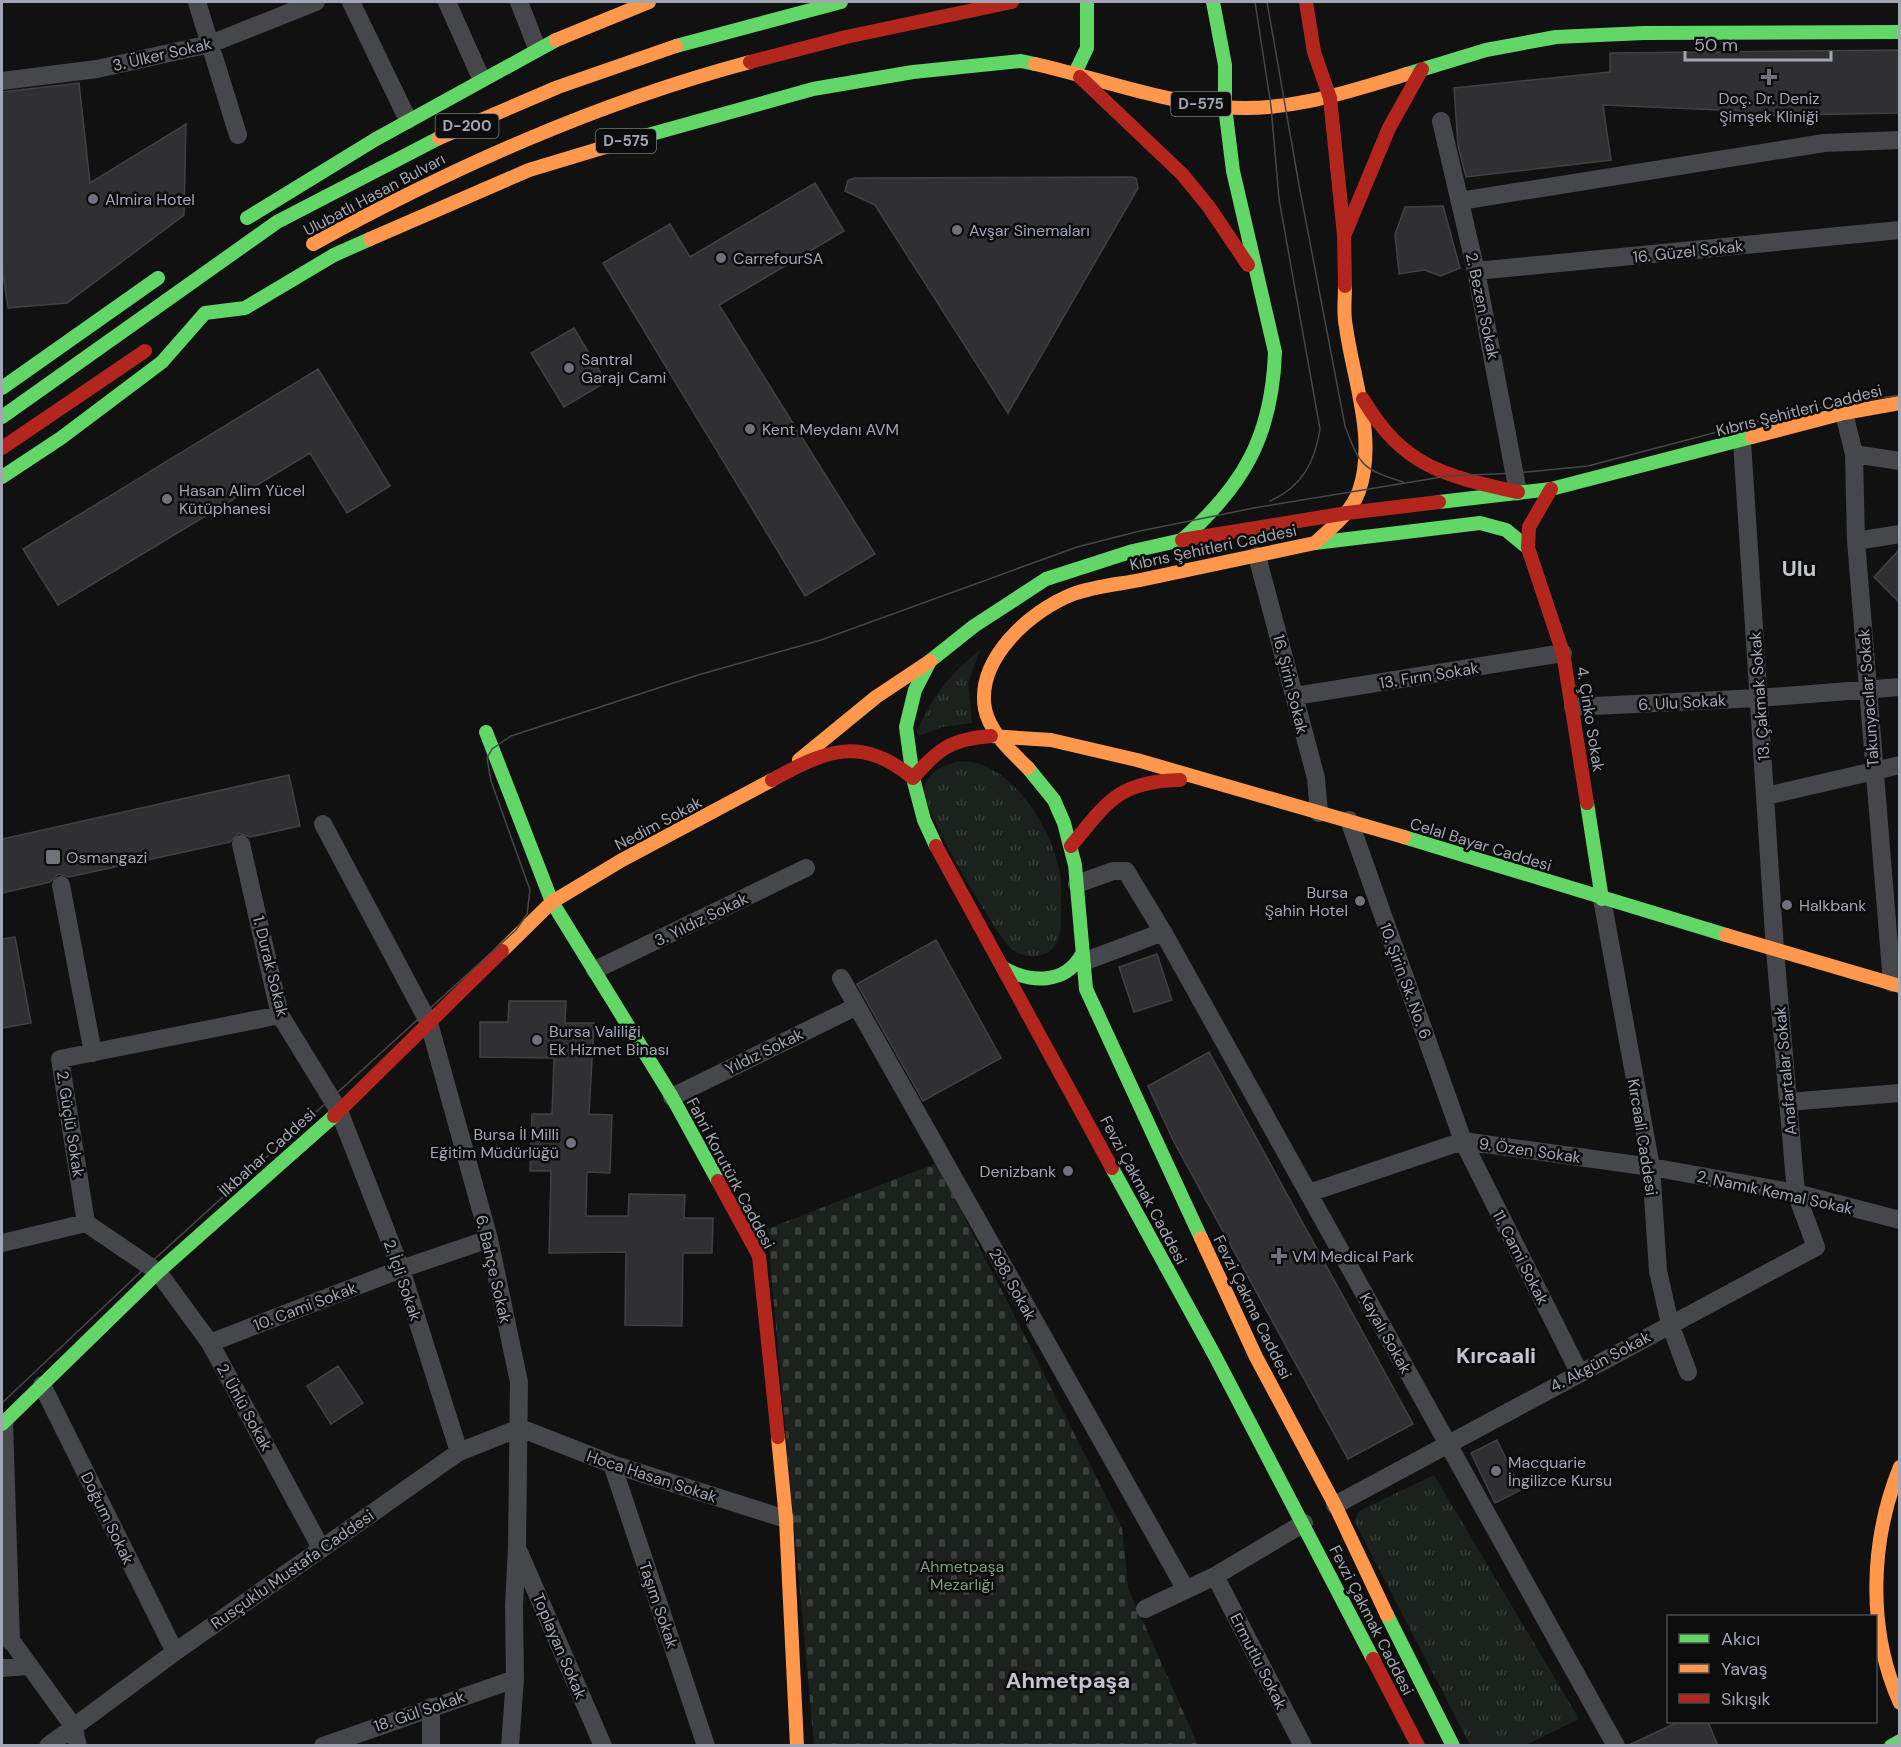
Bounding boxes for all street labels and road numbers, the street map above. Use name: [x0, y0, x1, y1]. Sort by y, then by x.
street label: 3. Ülker Sokak: [110, 33, 214, 76]
road number: D-575: [1171, 92, 1231, 116]
road number: D-200: [436, 114, 498, 138]
road number: D-575: [596, 129, 656, 153]
street label: Ulubatlı Hasan Bulvarı: [300, 148, 449, 241]
street label: 16. Güzel Sokak: [1632, 235, 1744, 268]
street label: 2. Bezen Sokak: [1461, 251, 1504, 361]
street label: Kıbrıs Şehitleri Caddesi: [1714, 380, 1884, 441]
street label: Kıbrıs Şehitleri Caddesi: [1128, 520, 1299, 575]
street label: Takunyacılar Sokak: [1853, 628, 1884, 768]
street label: 13. Çakmak Sokak: [1745, 631, 1774, 761]
street label: 16. Şirin Sokak: [1268, 632, 1313, 736]
street label: 13. Fırın Sokak: [1378, 657, 1480, 694]
street label: 4. Çinko Sokak: [1572, 665, 1609, 773]
street label: 6. Ulu Sokak: [1638, 690, 1726, 715]
street label: Nedim Sokak: [611, 792, 706, 855]
street label: Celal Bayar Caddesi: [1407, 813, 1554, 876]
street label: 3. Yıldız Sokak: [651, 888, 751, 951]
street label: 1. Durak Sokak: [248, 914, 293, 1019]
street label: 10. Şirin Sk. No. 6: [1375, 920, 1436, 1042]
street label: Anafartalar Sokak: [1769, 1006, 1802, 1136]
street label: Yıldız Sokak: [722, 1023, 807, 1079]
street label: 2. Güçlü Sokak: [52, 1069, 89, 1179]
street label: Kırcaali Caddesi: [1623, 1077, 1662, 1197]
street label: Fahri Korutürk Caddesi: [682, 1094, 779, 1252]
street label: İlkbahar Caddesi: [214, 1103, 320, 1201]
street label: Fevzi Çakmak Caddesi: [1095, 1112, 1192, 1268]
street label: 9. Özen Sokak: [1478, 1133, 1582, 1168]
street label: 2. Namık Kemal Sokak: [1695, 1166, 1855, 1219]
street label: 11. Cami Sokak: [1488, 1206, 1553, 1308]
street label: 6. Bahçe Sokak: [471, 1213, 516, 1325]
street label: Fevzi Çakma Caddesi: [1209, 1232, 1297, 1383]
street label: 2. İçli Sokak: [379, 1237, 426, 1324]
street label: 298. Sokak: [984, 1244, 1041, 1324]
street label: 10. Cami Sokak: [251, 1277, 360, 1336]
street label: Kayalı Sokak: [1355, 1289, 1416, 1377]
street label: 4. Akgün Sokak: [1546, 1326, 1654, 1397]
street label: 2. Ünlü Sokak: [212, 1360, 277, 1455]
street label: Hoca Hasan Sokak: [584, 1446, 720, 1507]
street label: Doğum Sokak: [76, 1469, 139, 1568]
street label: Rusçuklu Mustafa Caddesi: [207, 1505, 378, 1634]
street label: Fevzi Çakmak Caddesi: [1325, 1542, 1418, 1699]
street label: Taşım Sokak: [634, 1559, 683, 1651]
street label: Toplayan Sokak: [528, 1590, 591, 1702]
street label: Ermutlu Sokak: [1225, 1610, 1292, 1713]
street label: 18. Gül Sokak: [371, 1686, 467, 1737]

